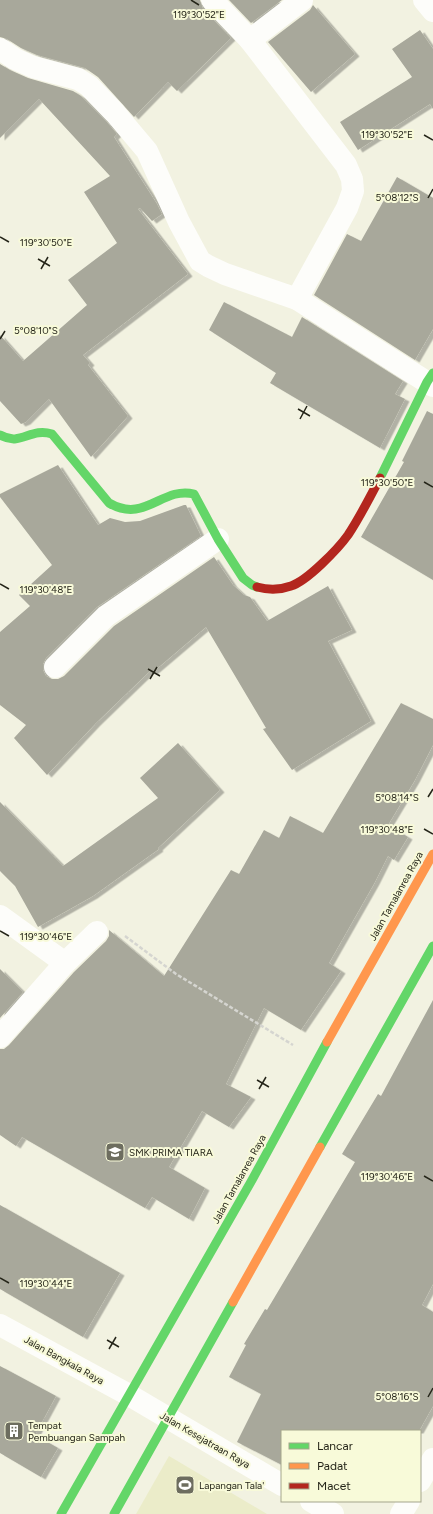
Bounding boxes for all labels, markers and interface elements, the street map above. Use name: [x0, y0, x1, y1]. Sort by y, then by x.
text: 119°30'52"E: [173, 8, 225, 21]
text: 119°30'52"E: [361, 128, 413, 141]
text: 5°08'12"S: [375, 191, 419, 204]
text: 119°30'50"E: [20, 236, 72, 249]
text: 5°08'10"S: [14, 324, 58, 337]
text: 119°30'50"E: [361, 476, 413, 489]
text: 119°30'48"E: [20, 583, 73, 596]
text: 5°08'14"S: [375, 791, 419, 804]
text: 119°30'48"E: [361, 823, 414, 836]
street label: Jalan Tamalanrea Raya: [366, 849, 426, 943]
text: 119°30'46"E: [20, 930, 72, 943]
street label: Jalan Tamalanrea Raya: [209, 1132, 269, 1226]
school or university icon: SMK PRIMA TIARA: [104, 1141, 126, 1163]
place label: SMK PRIMA TIARA: [129, 1146, 213, 1159]
text: 119°30'46"E: [361, 1170, 413, 1183]
text: 119°30'44"E: [20, 1277, 73, 1290]
street label: Jalan Bangkala Raya: [22, 1333, 106, 1387]
text: 5°08'16"S: [375, 1390, 419, 1403]
street label: Jalan Kesejatraan Raya: [158, 1409, 252, 1471]
place label: Tempat Pembuangan Sampah: [28, 1419, 126, 1444]
building icon: Tempat Pembuangan Sampah: [3, 1420, 25, 1442]
legend: [281, 1430, 421, 1502]
text: Lancar: [317, 1439, 353, 1453]
text: Padat: [317, 1459, 348, 1473]
sports icon: Lapangan Tala': [174, 1474, 196, 1496]
place label: Lapangan Tala': [199, 1479, 264, 1492]
text: Macet: [317, 1479, 351, 1493]

